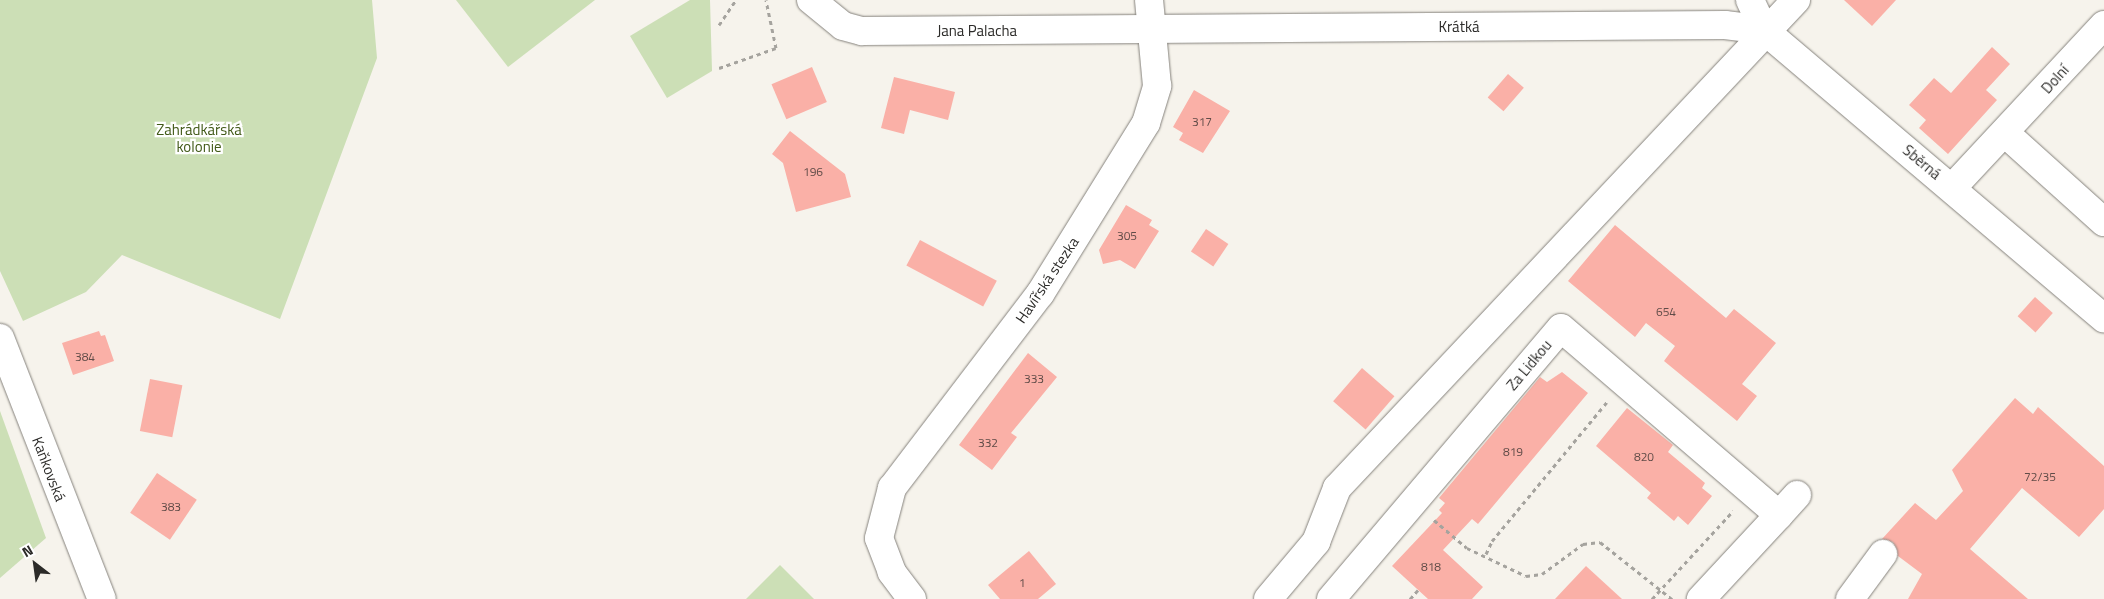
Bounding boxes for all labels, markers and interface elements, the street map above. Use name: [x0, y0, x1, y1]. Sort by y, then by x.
street label: Krátká: [1438, 18, 1480, 36]
street label: Jana Palacha: [937, 22, 1017, 40]
street label: Dolní: [2037, 61, 2073, 97]
house number: 317: [1192, 115, 1212, 129]
park label: Zahrádkářská kolonie: [156, 120, 242, 155]
street label: Sběrná: [1899, 141, 1945, 183]
house number: 196: [803, 165, 823, 179]
house number: 305: [1117, 229, 1137, 243]
street label: Havířská stezka: [1012, 234, 1082, 326]
house number: 654: [1656, 305, 1676, 319]
street label: Za Lidkou: [1503, 336, 1555, 394]
house number: 384: [75, 350, 95, 364]
house number: 333: [1024, 372, 1044, 386]
street label: Kaňkovská: [28, 434, 70, 504]
house number: 332: [978, 436, 998, 450]
house number: 819: [1503, 445, 1523, 459]
house number: 820: [1634, 450, 1654, 464]
house number: 72/35: [2024, 470, 2056, 484]
house number: 383: [161, 500, 181, 514]
north arrow: [10, 539, 60, 589]
text: N: [18, 539, 37, 562]
house number: 818: [1421, 560, 1441, 574]
house number: 1: [1019, 576, 1025, 590]

